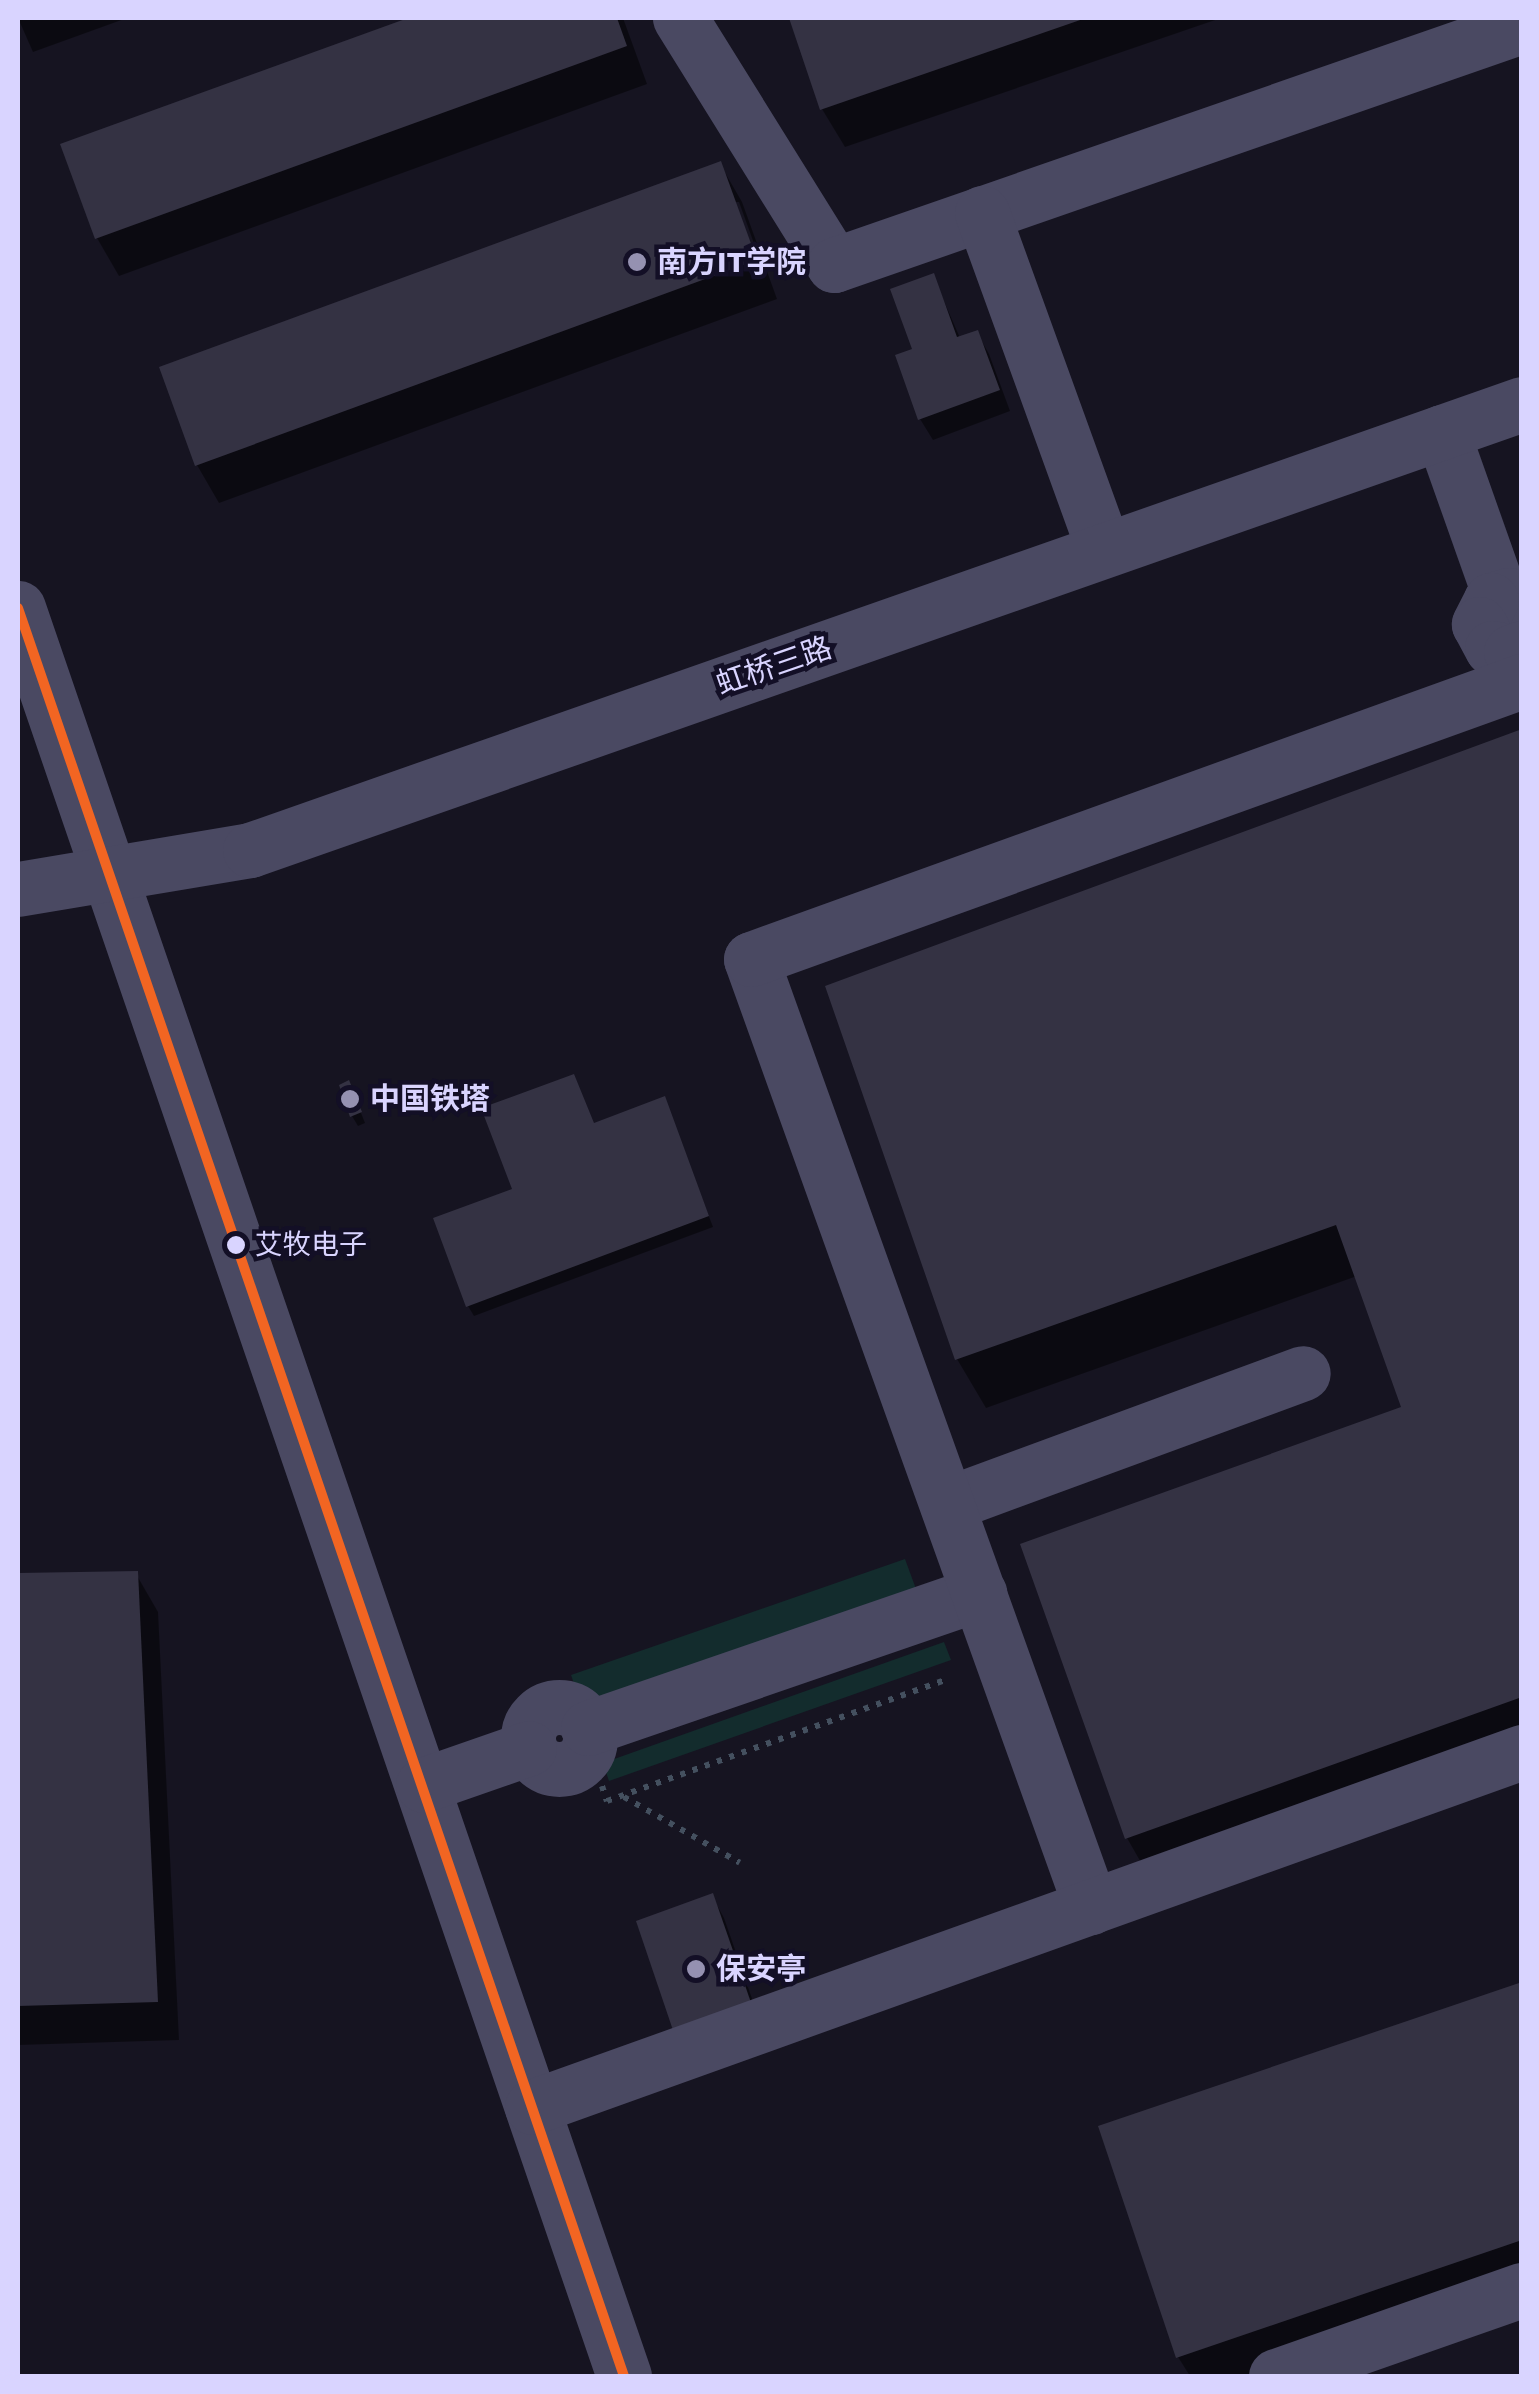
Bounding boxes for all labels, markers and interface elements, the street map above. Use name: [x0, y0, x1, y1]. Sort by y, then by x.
place label: 南方IT学院: [657, 244, 806, 280]
marker: 南方IT学院: [626, 251, 648, 273]
street label: 虹桥三路: [711, 629, 837, 703]
place label: 中国铁塔: [370, 1081, 490, 1117]
marker: 中国铁塔: [339, 1088, 361, 1110]
place label: 艾牧电子: [255, 1228, 367, 1262]
marker: 艾牧电子: [226, 1235, 246, 1255]
place label: 保安亭: [716, 1951, 806, 1987]
marker: 保安亭: [685, 1958, 707, 1980]

